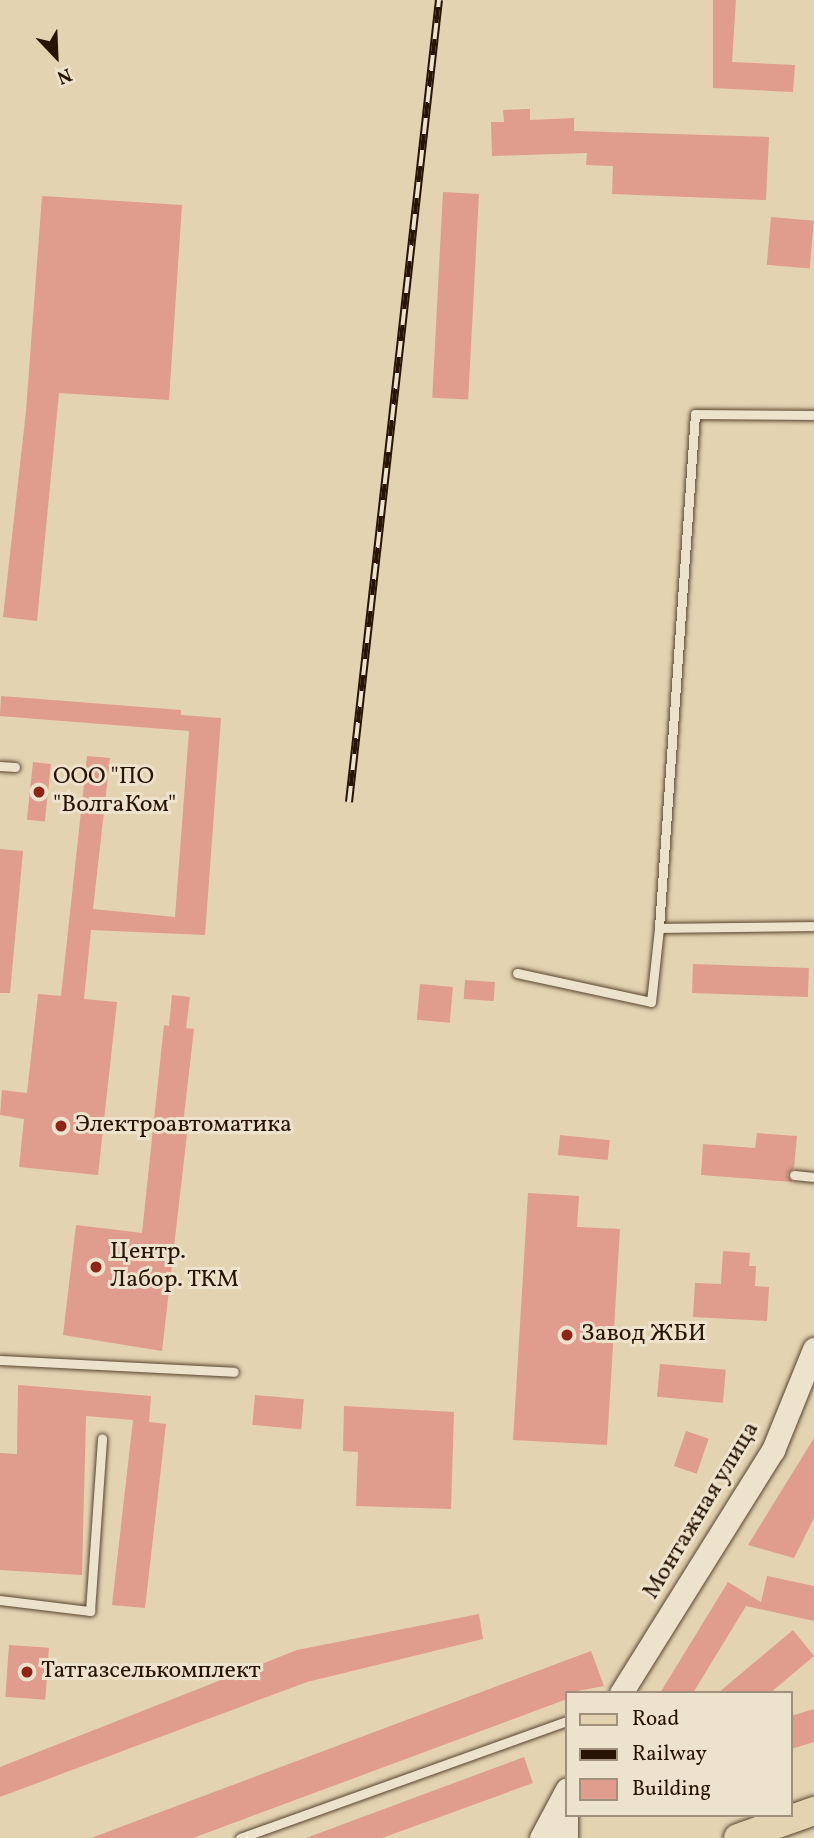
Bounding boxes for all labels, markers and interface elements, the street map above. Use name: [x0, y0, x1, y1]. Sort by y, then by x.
north arrow: [21, 21, 91, 91]
text: N: [53, 61, 76, 90]
place label: ООО "ПО "ВолгаКом": [53, 764, 176, 820]
marker: ООО "ПО "ВолгаКом": [31, 784, 47, 800]
place label: Электроавтоматика: [75, 1112, 292, 1140]
marker: Электроавтоматика: [53, 1118, 69, 1134]
place label: Центр. Лабор. ТКМ: [110, 1239, 240, 1295]
marker: Центр. Лабор. ТКМ: [88, 1259, 104, 1275]
place label: Завод ЖБИ: [581, 1321, 706, 1349]
marker: Завод ЖБИ: [559, 1327, 575, 1343]
street label: Монтажная улица: [637, 1417, 767, 1605]
place label: Татгазселькомплект: [41, 1658, 261, 1686]
marker: Татгазселькомплект: [19, 1664, 35, 1680]
legend: [566, 1691, 793, 1817]
text: Road: [632, 1705, 679, 1734]
text: Railway: [632, 1740, 707, 1769]
text: Building: [632, 1775, 711, 1804]

